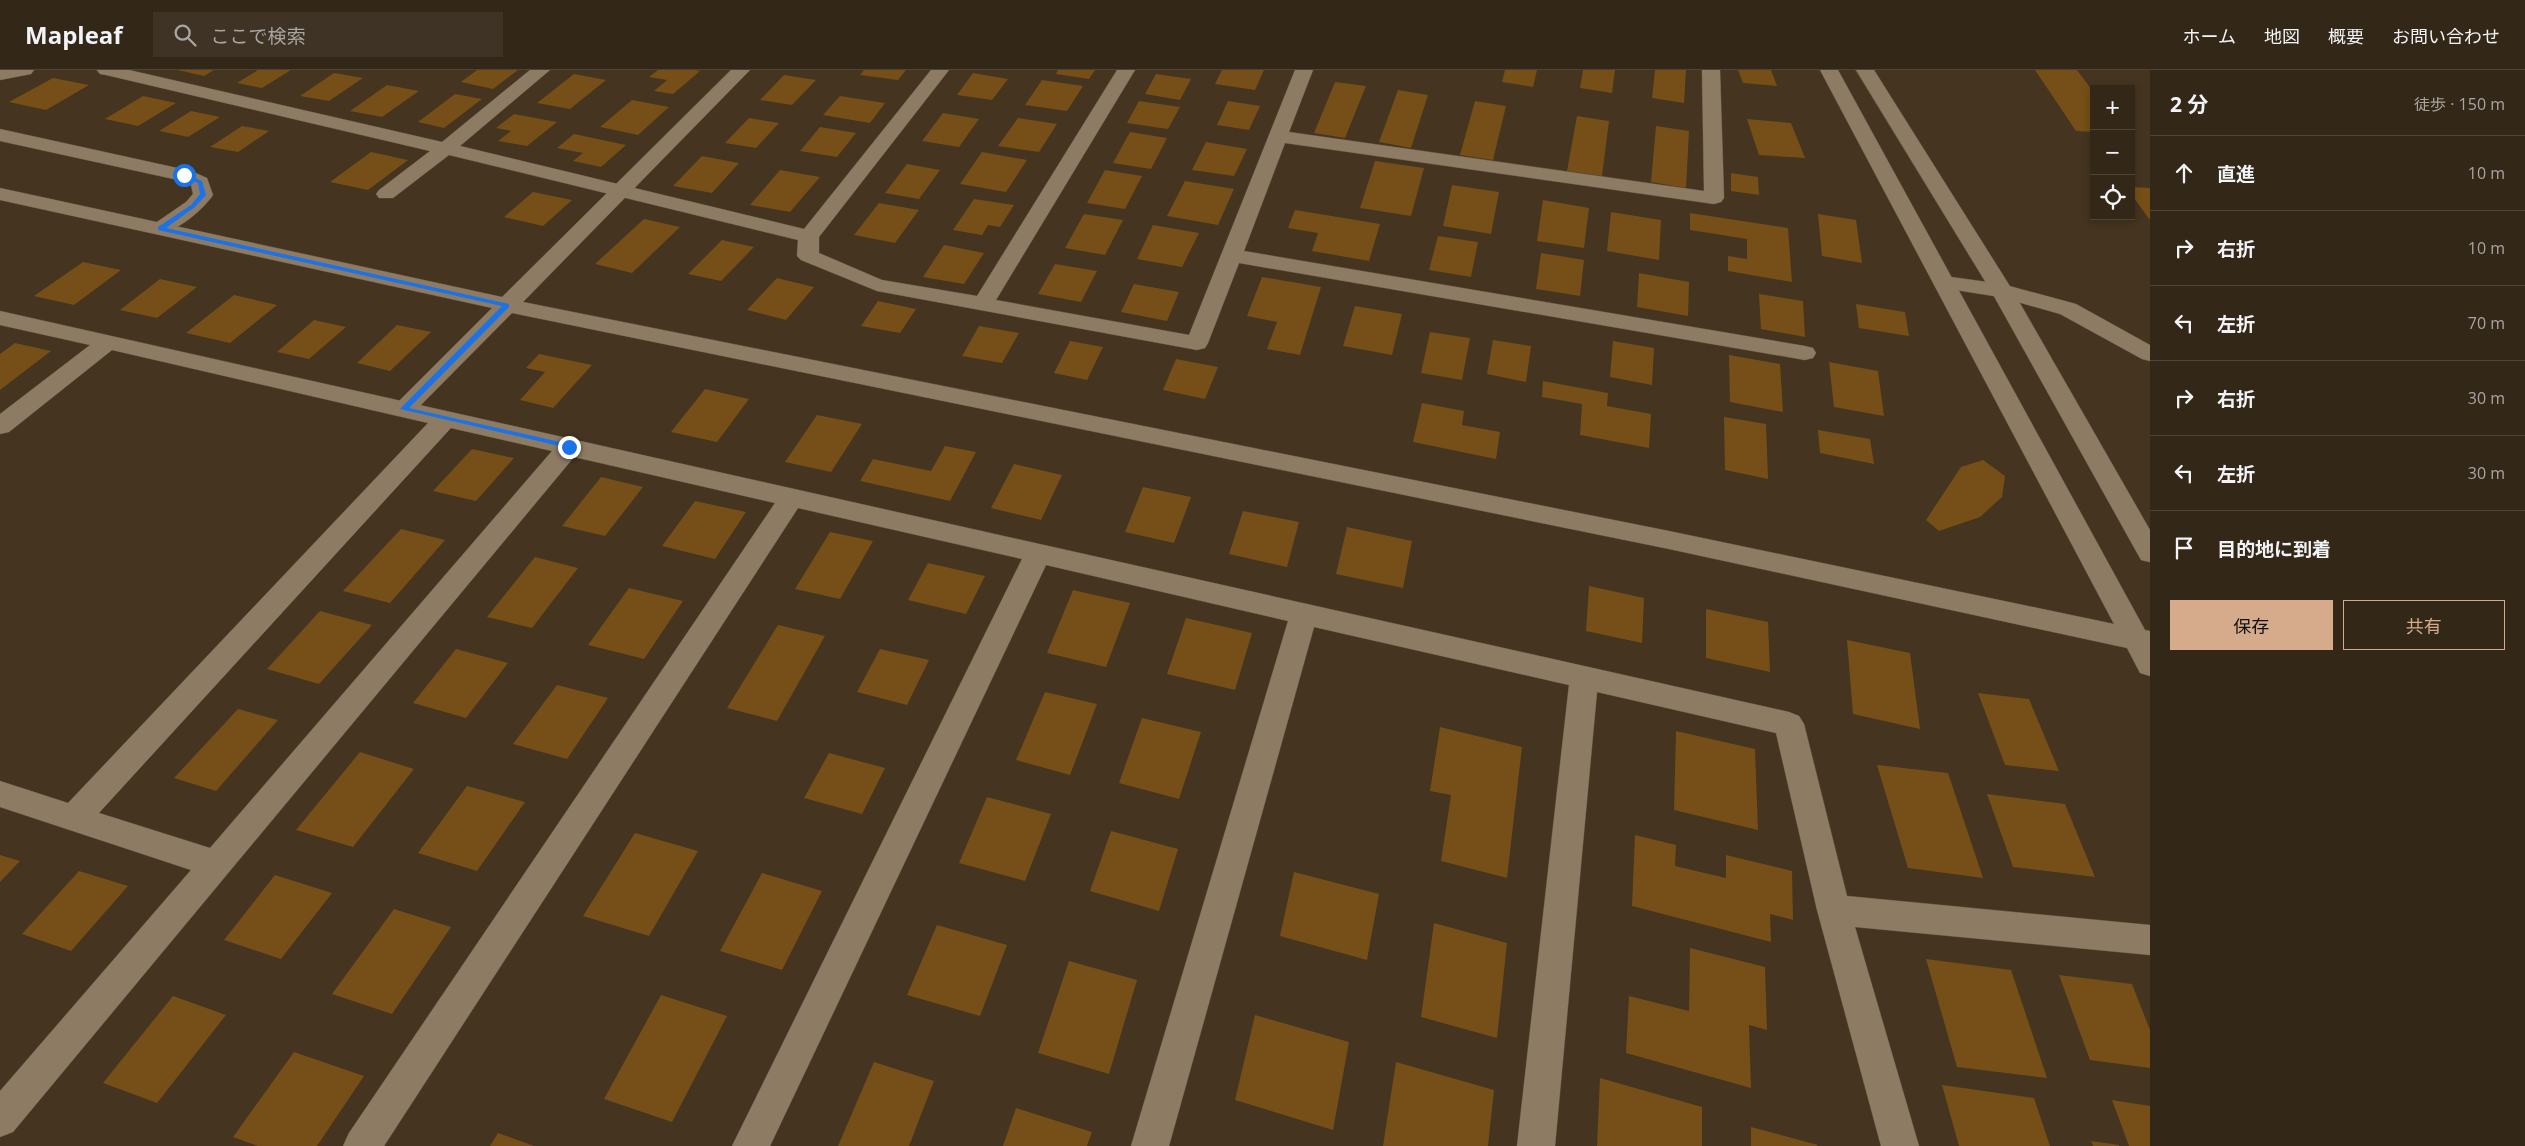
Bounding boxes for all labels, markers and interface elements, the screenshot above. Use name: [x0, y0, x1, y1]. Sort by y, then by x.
search box: [153, 12, 503, 57]
text: Mapleaf: [25, 18, 123, 51]
icon: search: [171, 21, 199, 49]
text: ここで検索: [211, 23, 306, 49]
text: ホーム: [2183, 24, 2236, 48]
text: 地図: [2264, 24, 2300, 48]
text: 概要: [2328, 24, 2364, 48]
text: お問い合わせ: [2392, 24, 2500, 48]
map controls: [2090, 85, 2135, 220]
button: +: [2090, 85, 2135, 130]
text: 2 分: [2170, 90, 2208, 118]
text: 徒歩 · 150 m: [2414, 93, 2505, 115]
button: −: [2090, 130, 2135, 175]
icon: ahead: [2170, 159, 2198, 187]
text: 直進: [2217, 161, 2255, 187]
text: 10 m: [2468, 162, 2505, 184]
route start: [173, 164, 196, 187]
button: locate: [2090, 175, 2135, 220]
icon: right: [2170, 234, 2198, 262]
text: 右折: [2217, 236, 2255, 262]
text: 10 m: [2468, 237, 2505, 259]
icon: left: [2170, 309, 2198, 337]
text: 左折: [2217, 311, 2255, 337]
text: 70 m: [2468, 312, 2505, 334]
icon: right: [2170, 384, 2198, 412]
text: 右折: [2217, 386, 2255, 412]
text: 30 m: [2468, 387, 2505, 409]
route end: [558, 436, 581, 459]
icon: left: [2170, 459, 2198, 487]
text: 左折: [2217, 461, 2255, 487]
text: 30 m: [2468, 462, 2505, 484]
icon: arrive: [2170, 534, 2198, 562]
text: 目的地に到着: [2217, 536, 2331, 562]
button: 保存: [2170, 600, 2333, 650]
button: 共有: [2343, 600, 2505, 650]

